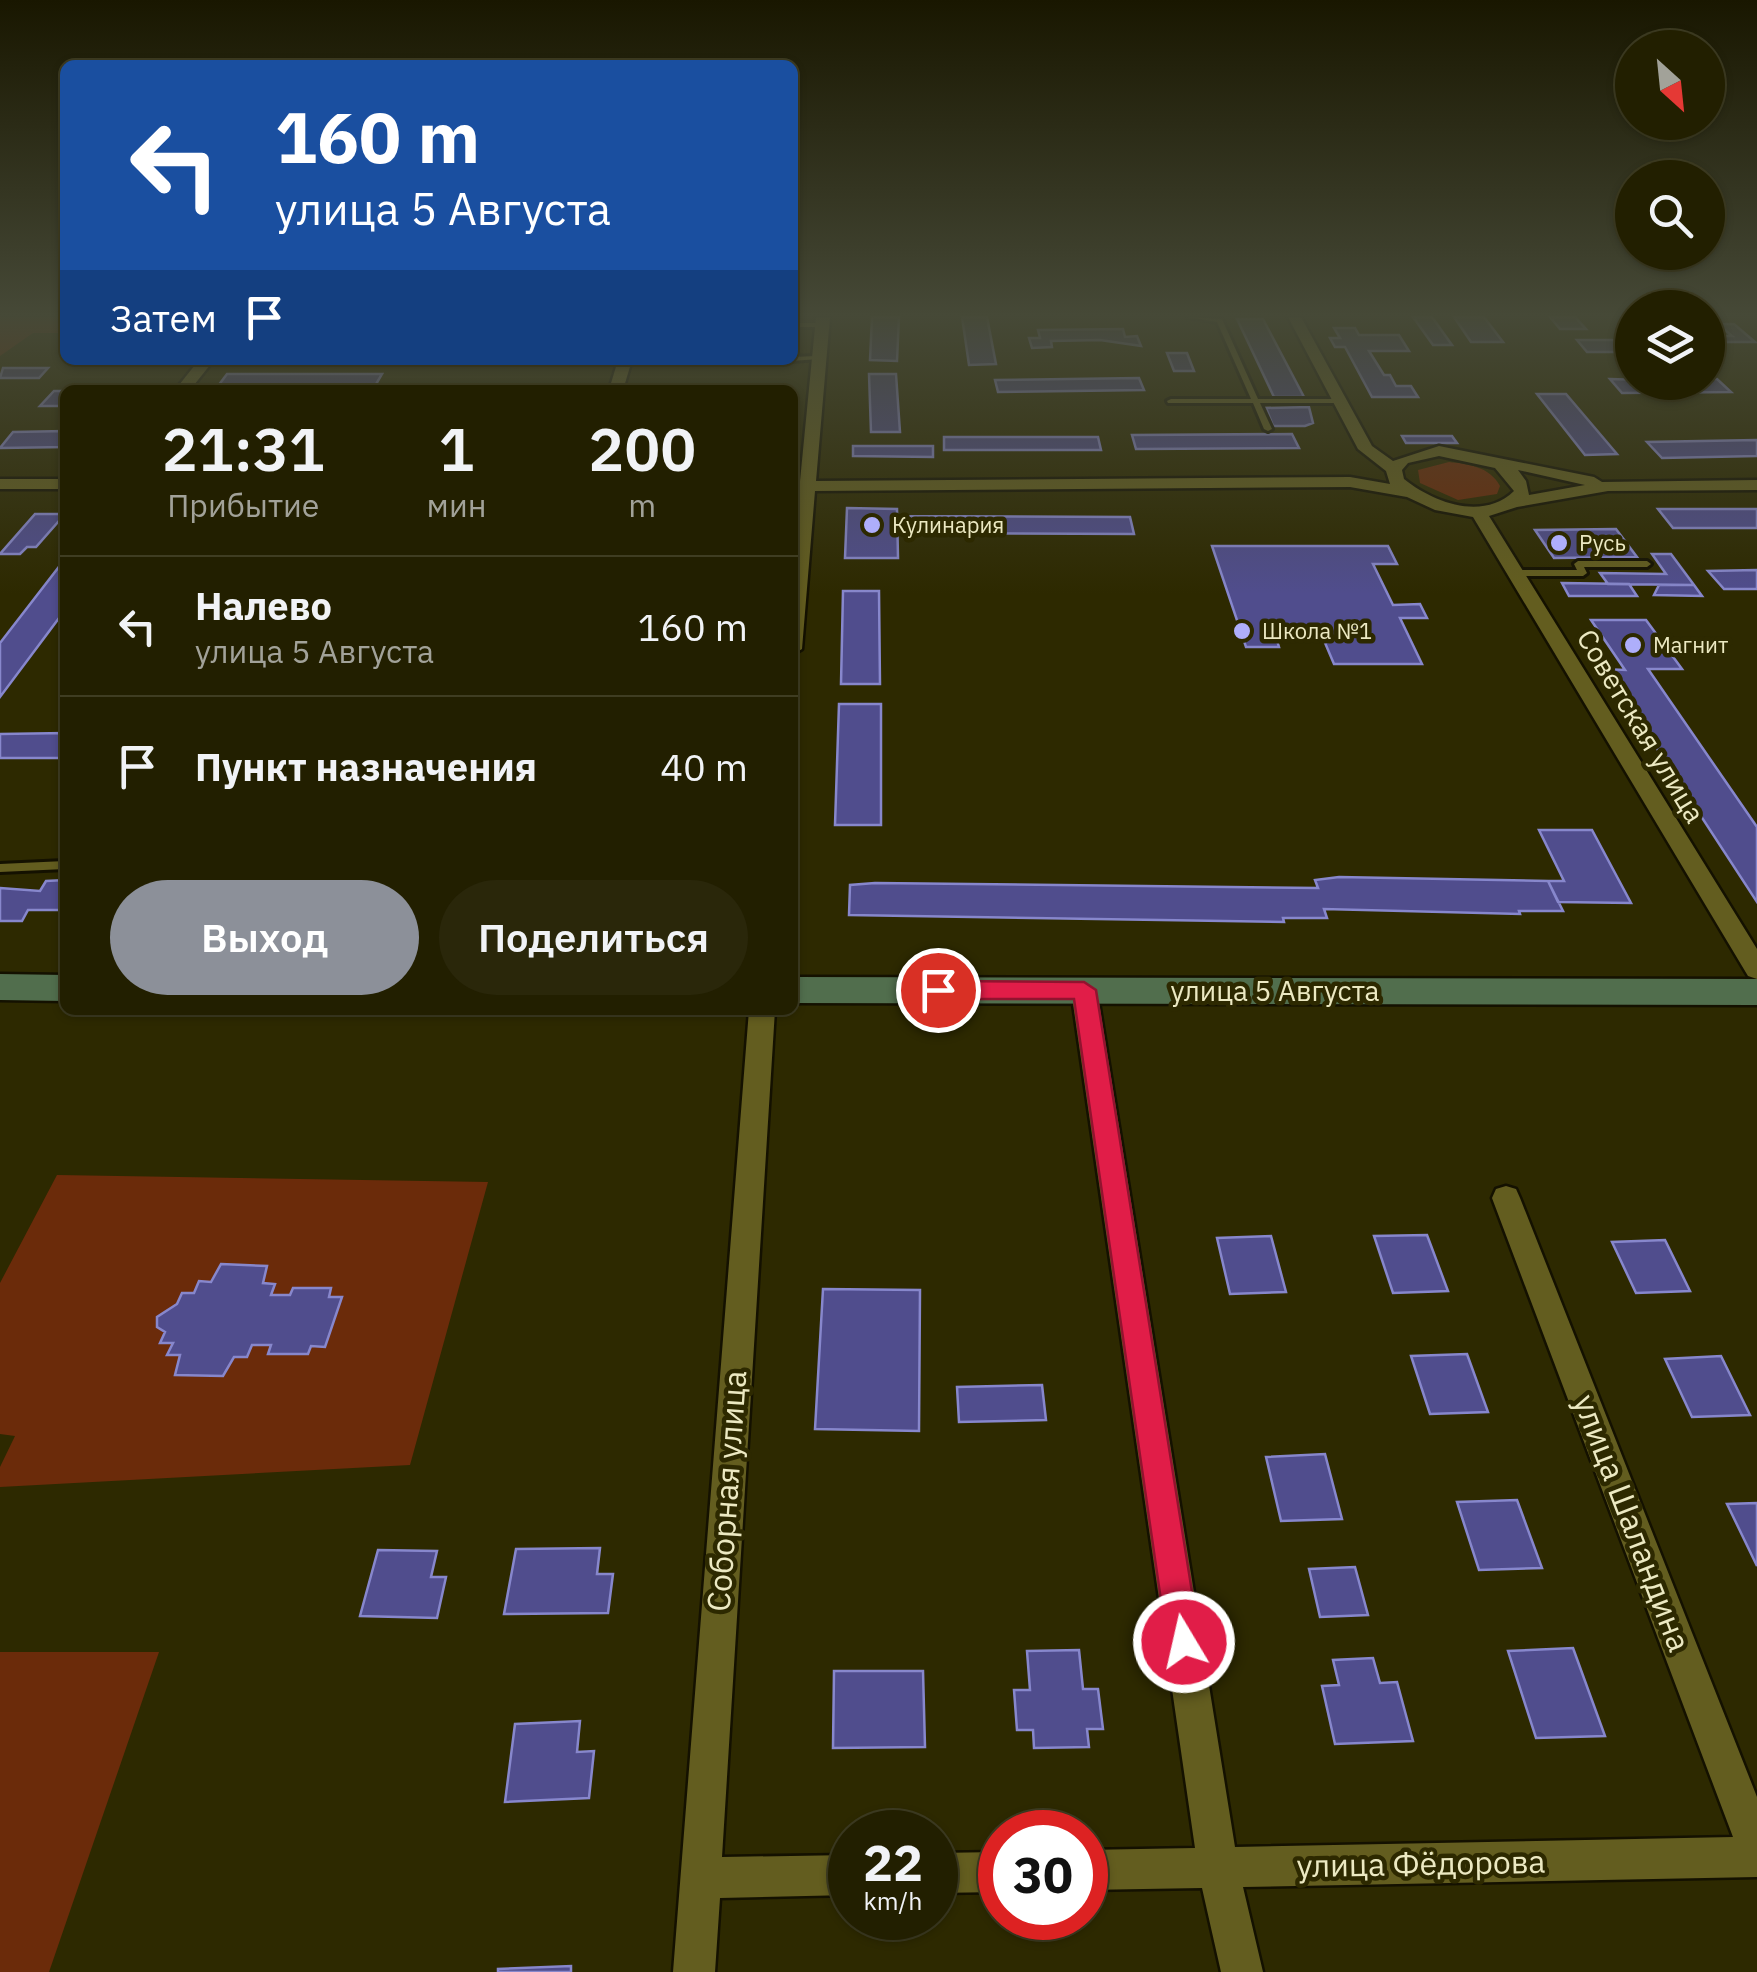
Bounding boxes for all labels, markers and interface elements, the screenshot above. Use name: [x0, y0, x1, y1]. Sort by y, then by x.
north arrow: [1615, 30, 1725, 140]
map controls: [1615, 30, 1725, 400]
text: 160 m: [275, 91, 480, 182]
icon: left: [110, 100, 240, 230]
button: search: [1615, 160, 1725, 270]
text: улица 5 Августа: [275, 179, 611, 237]
icon: arrive: [237, 290, 292, 345]
button: layers: [1615, 290, 1725, 400]
text: Затем: [110, 293, 217, 342]
text: 21:31: [162, 409, 325, 488]
text: 1: [439, 409, 475, 488]
text: 200: [588, 409, 696, 488]
text: Прибытие: [167, 484, 319, 526]
text: мин: [427, 484, 487, 526]
text: m: [628, 484, 656, 526]
place label: Кулинария: [892, 510, 1004, 539]
marker: Кулинария: [861, 514, 883, 536]
place label: Русь: [1579, 528, 1626, 557]
marker: Русь: [1548, 532, 1570, 554]
text: Налево: [195, 581, 332, 630]
icon: left: [110, 599, 165, 654]
text: 160 m: [637, 602, 748, 651]
place label: Школа №1: [1262, 616, 1372, 645]
marker: Школа №1: [1231, 620, 1253, 642]
street label: Советская улица: [1569, 622, 1714, 830]
text: улица 5 Августа: [195, 630, 434, 672]
place label: Магнит: [1653, 630, 1728, 659]
marker: Магнит: [1622, 634, 1644, 656]
icon: arrive: [110, 739, 165, 794]
text: Пункт назначения: [195, 742, 537, 791]
text: 40 m: [660, 742, 748, 791]
button: Выход: [110, 880, 419, 995]
button: Поделиться: [439, 880, 748, 995]
pin: [896, 948, 981, 1033]
icon: arrive: [911, 963, 966, 1018]
street label: улица 5 Августа: [1170, 972, 1380, 1009]
street label: Соборная улица: [697, 1369, 755, 1613]
street label: улица Шаландина: [1565, 1388, 1701, 1657]
position arrow: [1132, 1590, 1236, 1694]
speed limit sign: 30: [978, 1810, 1108, 1940]
text: 22: [863, 1830, 923, 1895]
street label: улица Фёдорова: [1296, 1840, 1546, 1886]
text: km/h: [864, 1884, 922, 1917]

